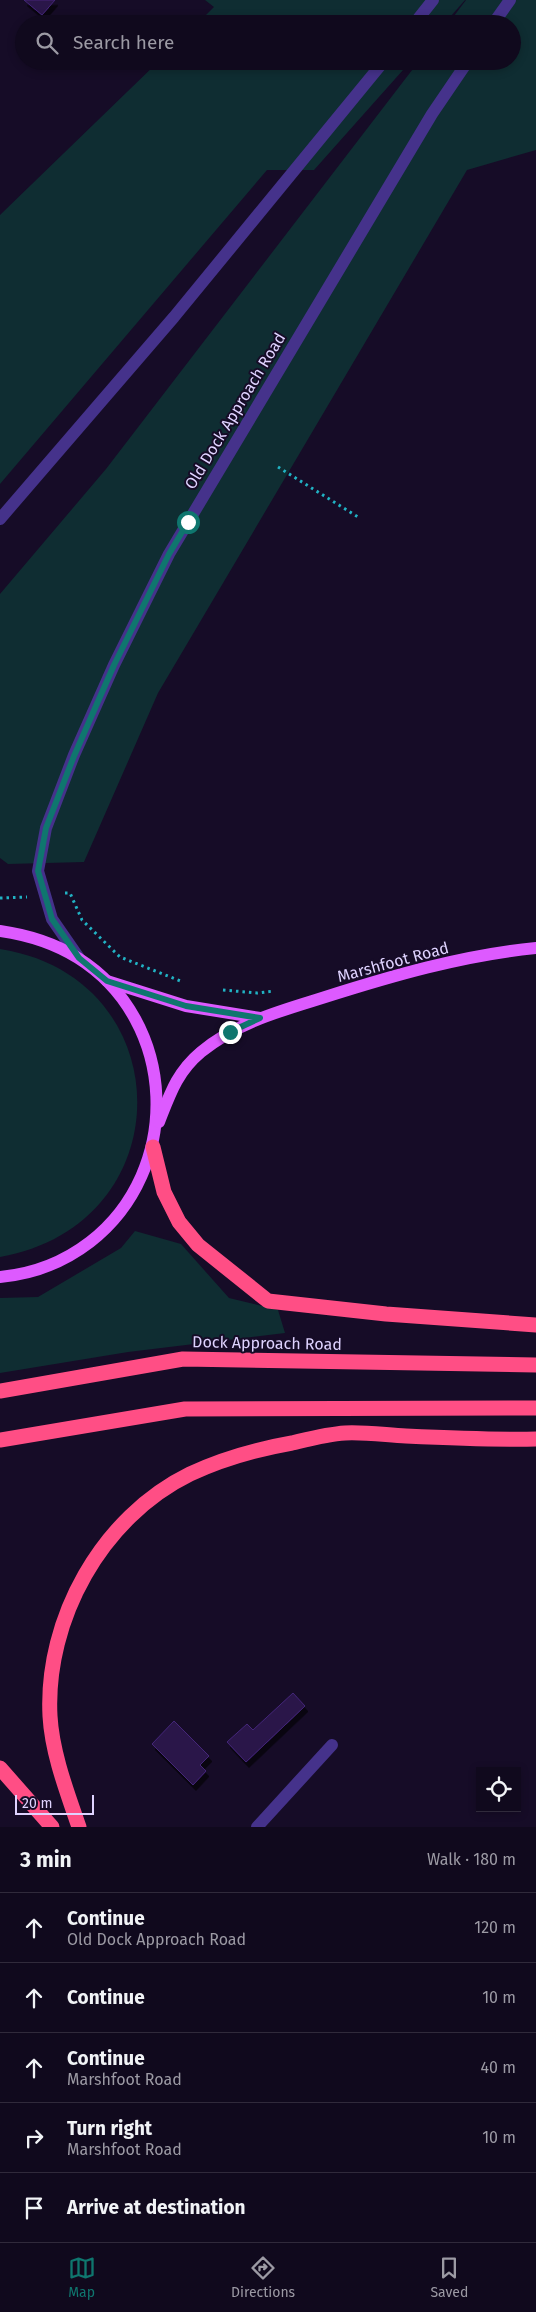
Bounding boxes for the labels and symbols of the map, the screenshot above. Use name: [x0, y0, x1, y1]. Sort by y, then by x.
street label: Old Dock Approach Road: [181, 329, 289, 493]
route start: [177, 511, 200, 534]
street label: Marshfoot Road: [335, 938, 451, 986]
route end: [219, 1021, 242, 1044]
street label: Dock Approach Road: [192, 1332, 342, 1354]
scale bar: [15, 1792, 94, 1815]

